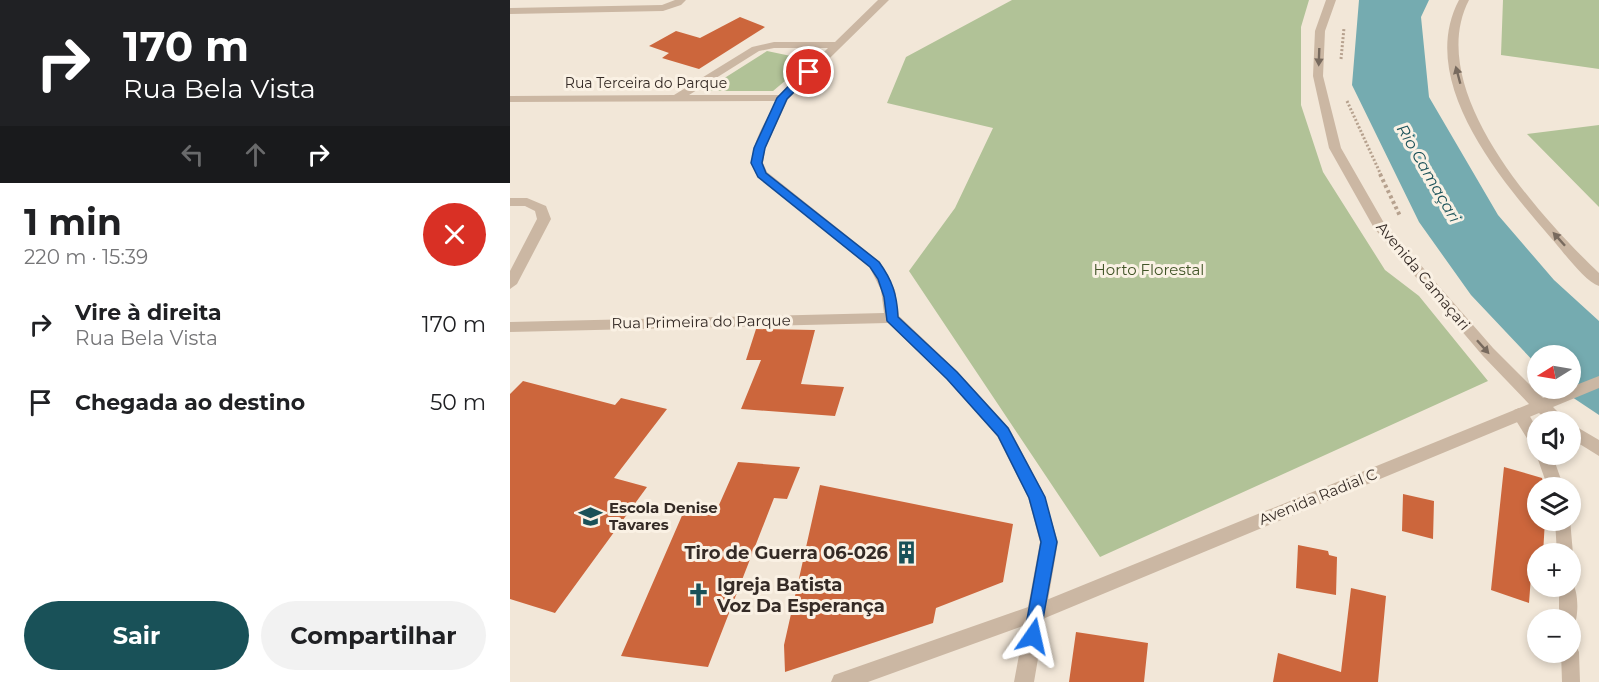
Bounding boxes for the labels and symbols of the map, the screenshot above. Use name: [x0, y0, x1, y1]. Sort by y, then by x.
pin: [783, 46, 834, 97]
one-way arrow: [1315, 47, 1324, 66]
one-way arrow: [1452, 66, 1462, 84]
street label: Rua Terceira do Parque: [565, 74, 727, 92]
water label: Rio Camaçari: [1393, 121, 1465, 226]
street label: Avenida Camaçari: [1372, 218, 1474, 334]
one-way arrow: [1553, 232, 1566, 247]
park label: Horto Florestal: [1094, 260, 1204, 279]
street label: Rua Primeira do Parque: [611, 310, 791, 333]
one-way arrow: [1476, 339, 1489, 354]
north arrow: [1527, 345, 1581, 399]
street label: Avenida Radial C: [1256, 464, 1380, 529]
place label: Escola Denise Tavares: [609, 498, 718, 534]
school or university icon: Escola Denise Tavares: [578, 504, 604, 530]
building icon: Tiro de Guerra 06-026: [893, 540, 919, 566]
place label: Tiro de Guerra 06-026: [684, 542, 889, 564]
place label: Igreja Batista Voz Da Esperança: [716, 574, 885, 617]
church icon: Igreja Batista Voz Da Esperança: [686, 582, 712, 608]
position arrow: [1001, 604, 1065, 668]

